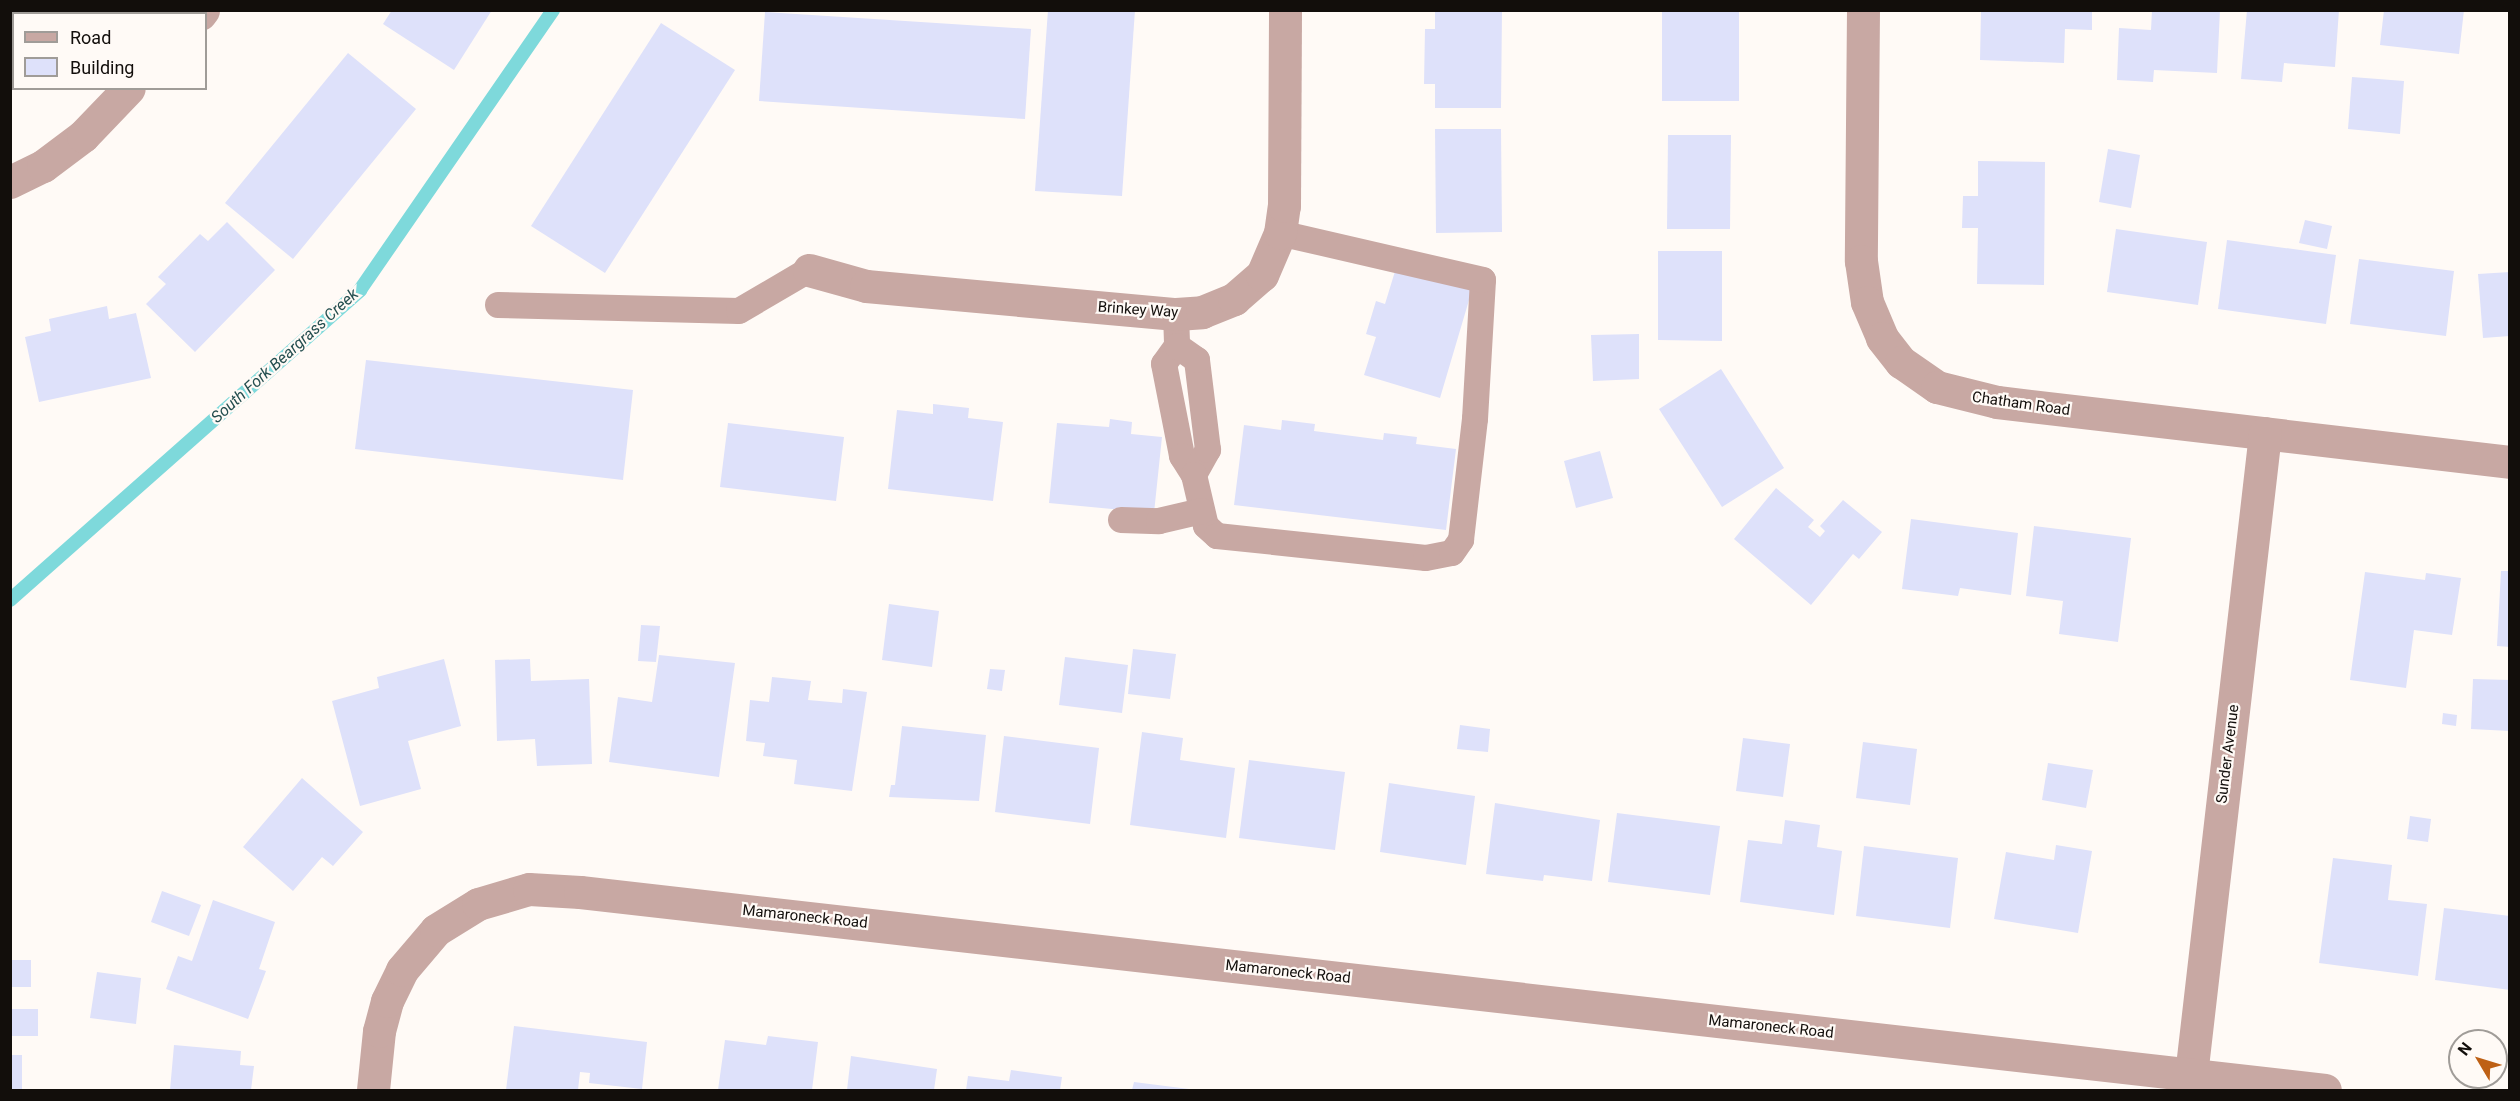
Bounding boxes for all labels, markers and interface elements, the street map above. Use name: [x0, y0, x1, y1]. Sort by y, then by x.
legend: [12, 12, 207, 90]
text: Road: [70, 27, 111, 48]
text: Building: [70, 57, 134, 78]
water label: South Fork Beargrass Creek: [207, 285, 363, 427]
street label: Brinkey Way: [1097, 298, 1179, 322]
street label: Chatham Road: [1971, 388, 2071, 420]
street label: Sunder Avenue: [2213, 703, 2243, 805]
street label: Mamaroneck Road: [741, 901, 869, 933]
street label: Mamaroneck Road: [1224, 956, 1352, 988]
street label: Mamaroneck Road: [1707, 1011, 1835, 1043]
north arrow: [2448, 1029, 2508, 1089]
text: N: [2454, 1039, 2476, 1059]

